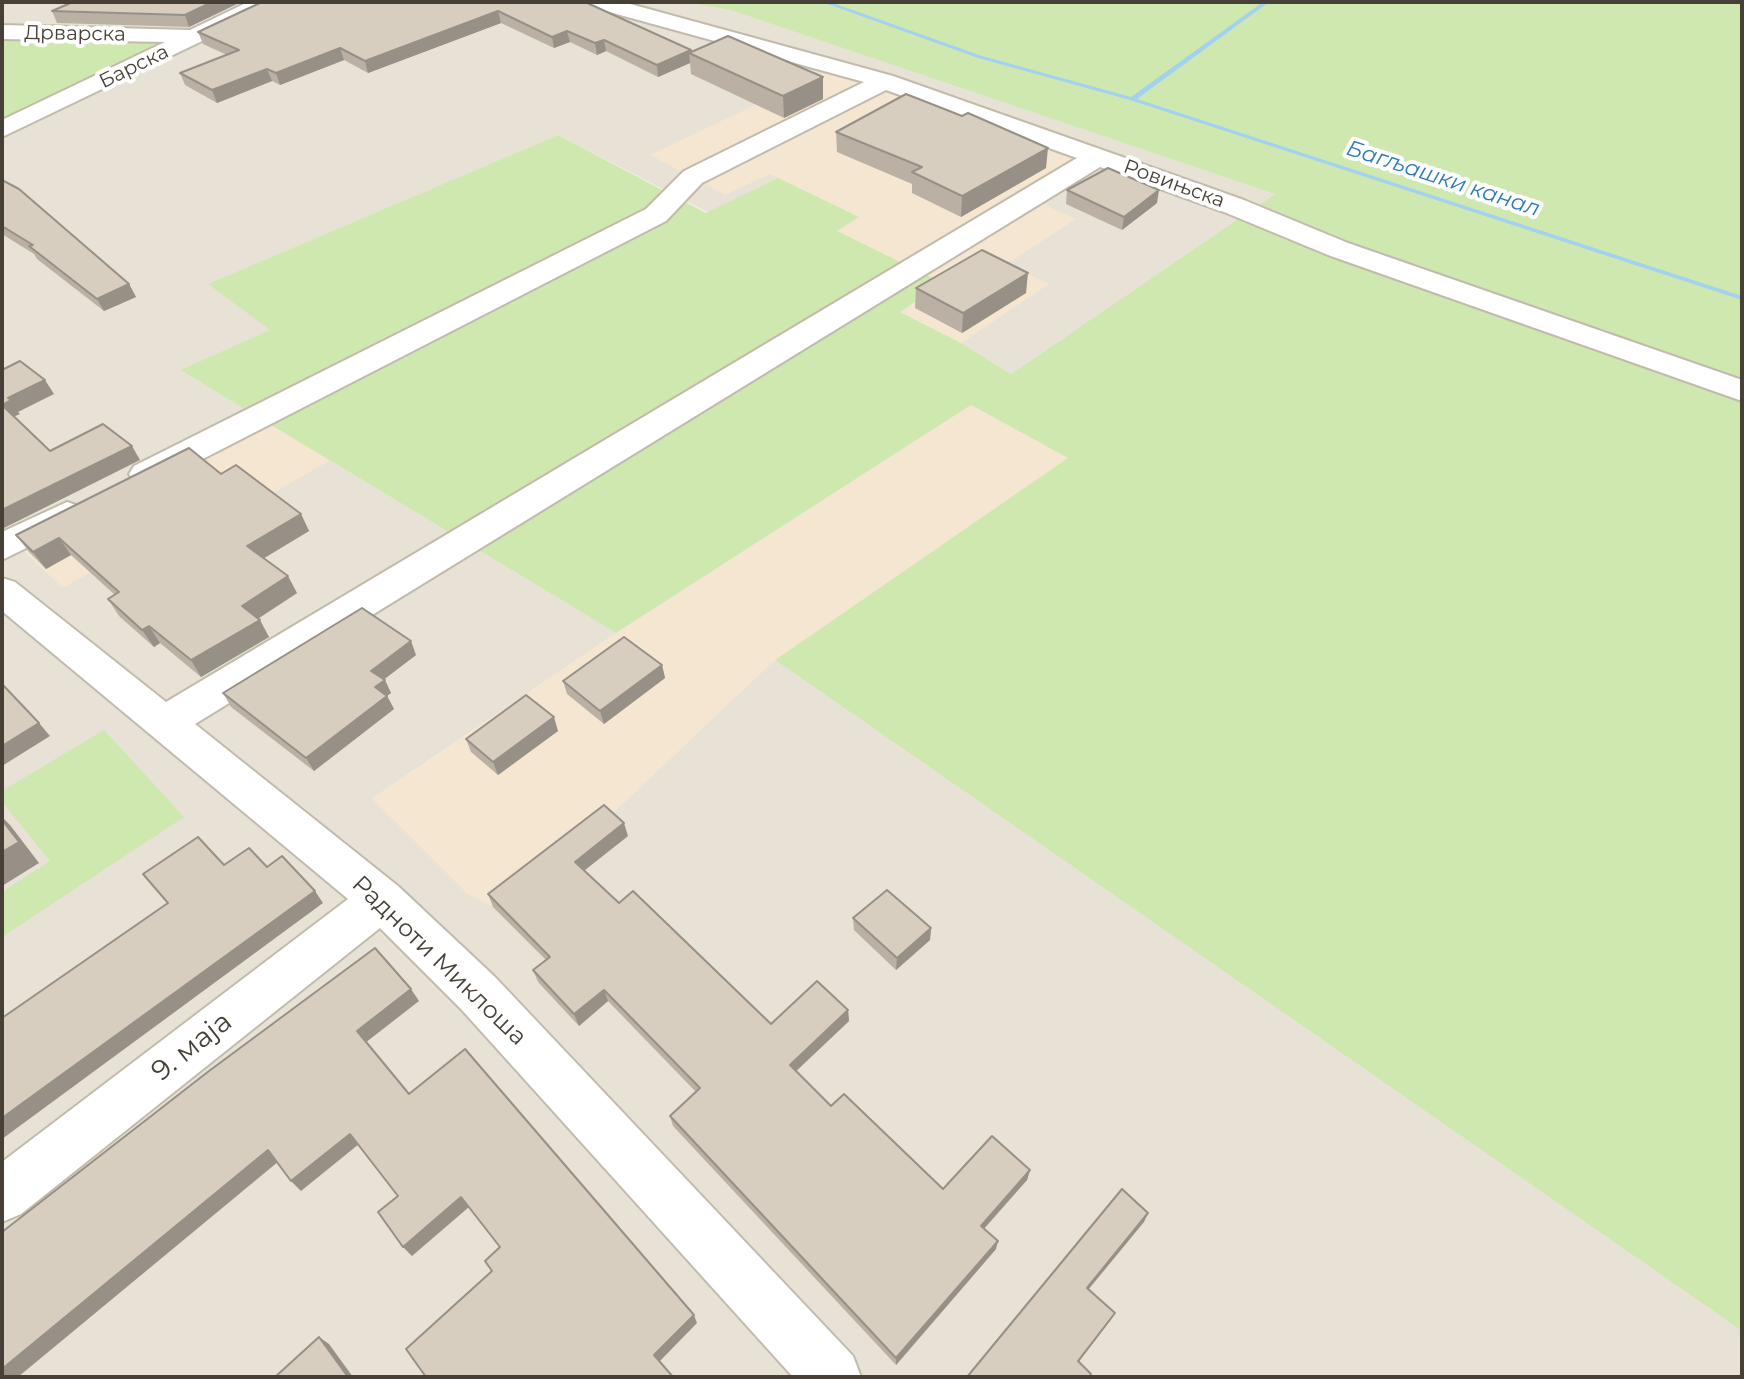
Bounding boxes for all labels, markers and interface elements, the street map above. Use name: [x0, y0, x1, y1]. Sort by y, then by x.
street label: Дрварска: [24, 21, 126, 47]
street label: Барска: [95, 40, 173, 94]
water label: Багљашки канал: [1343, 135, 1543, 223]
street label: Ровињска: [1120, 155, 1228, 213]
street label: Радноти Миклоша: [346, 870, 532, 1052]
street label: 9. маја: [145, 1005, 239, 1089]

